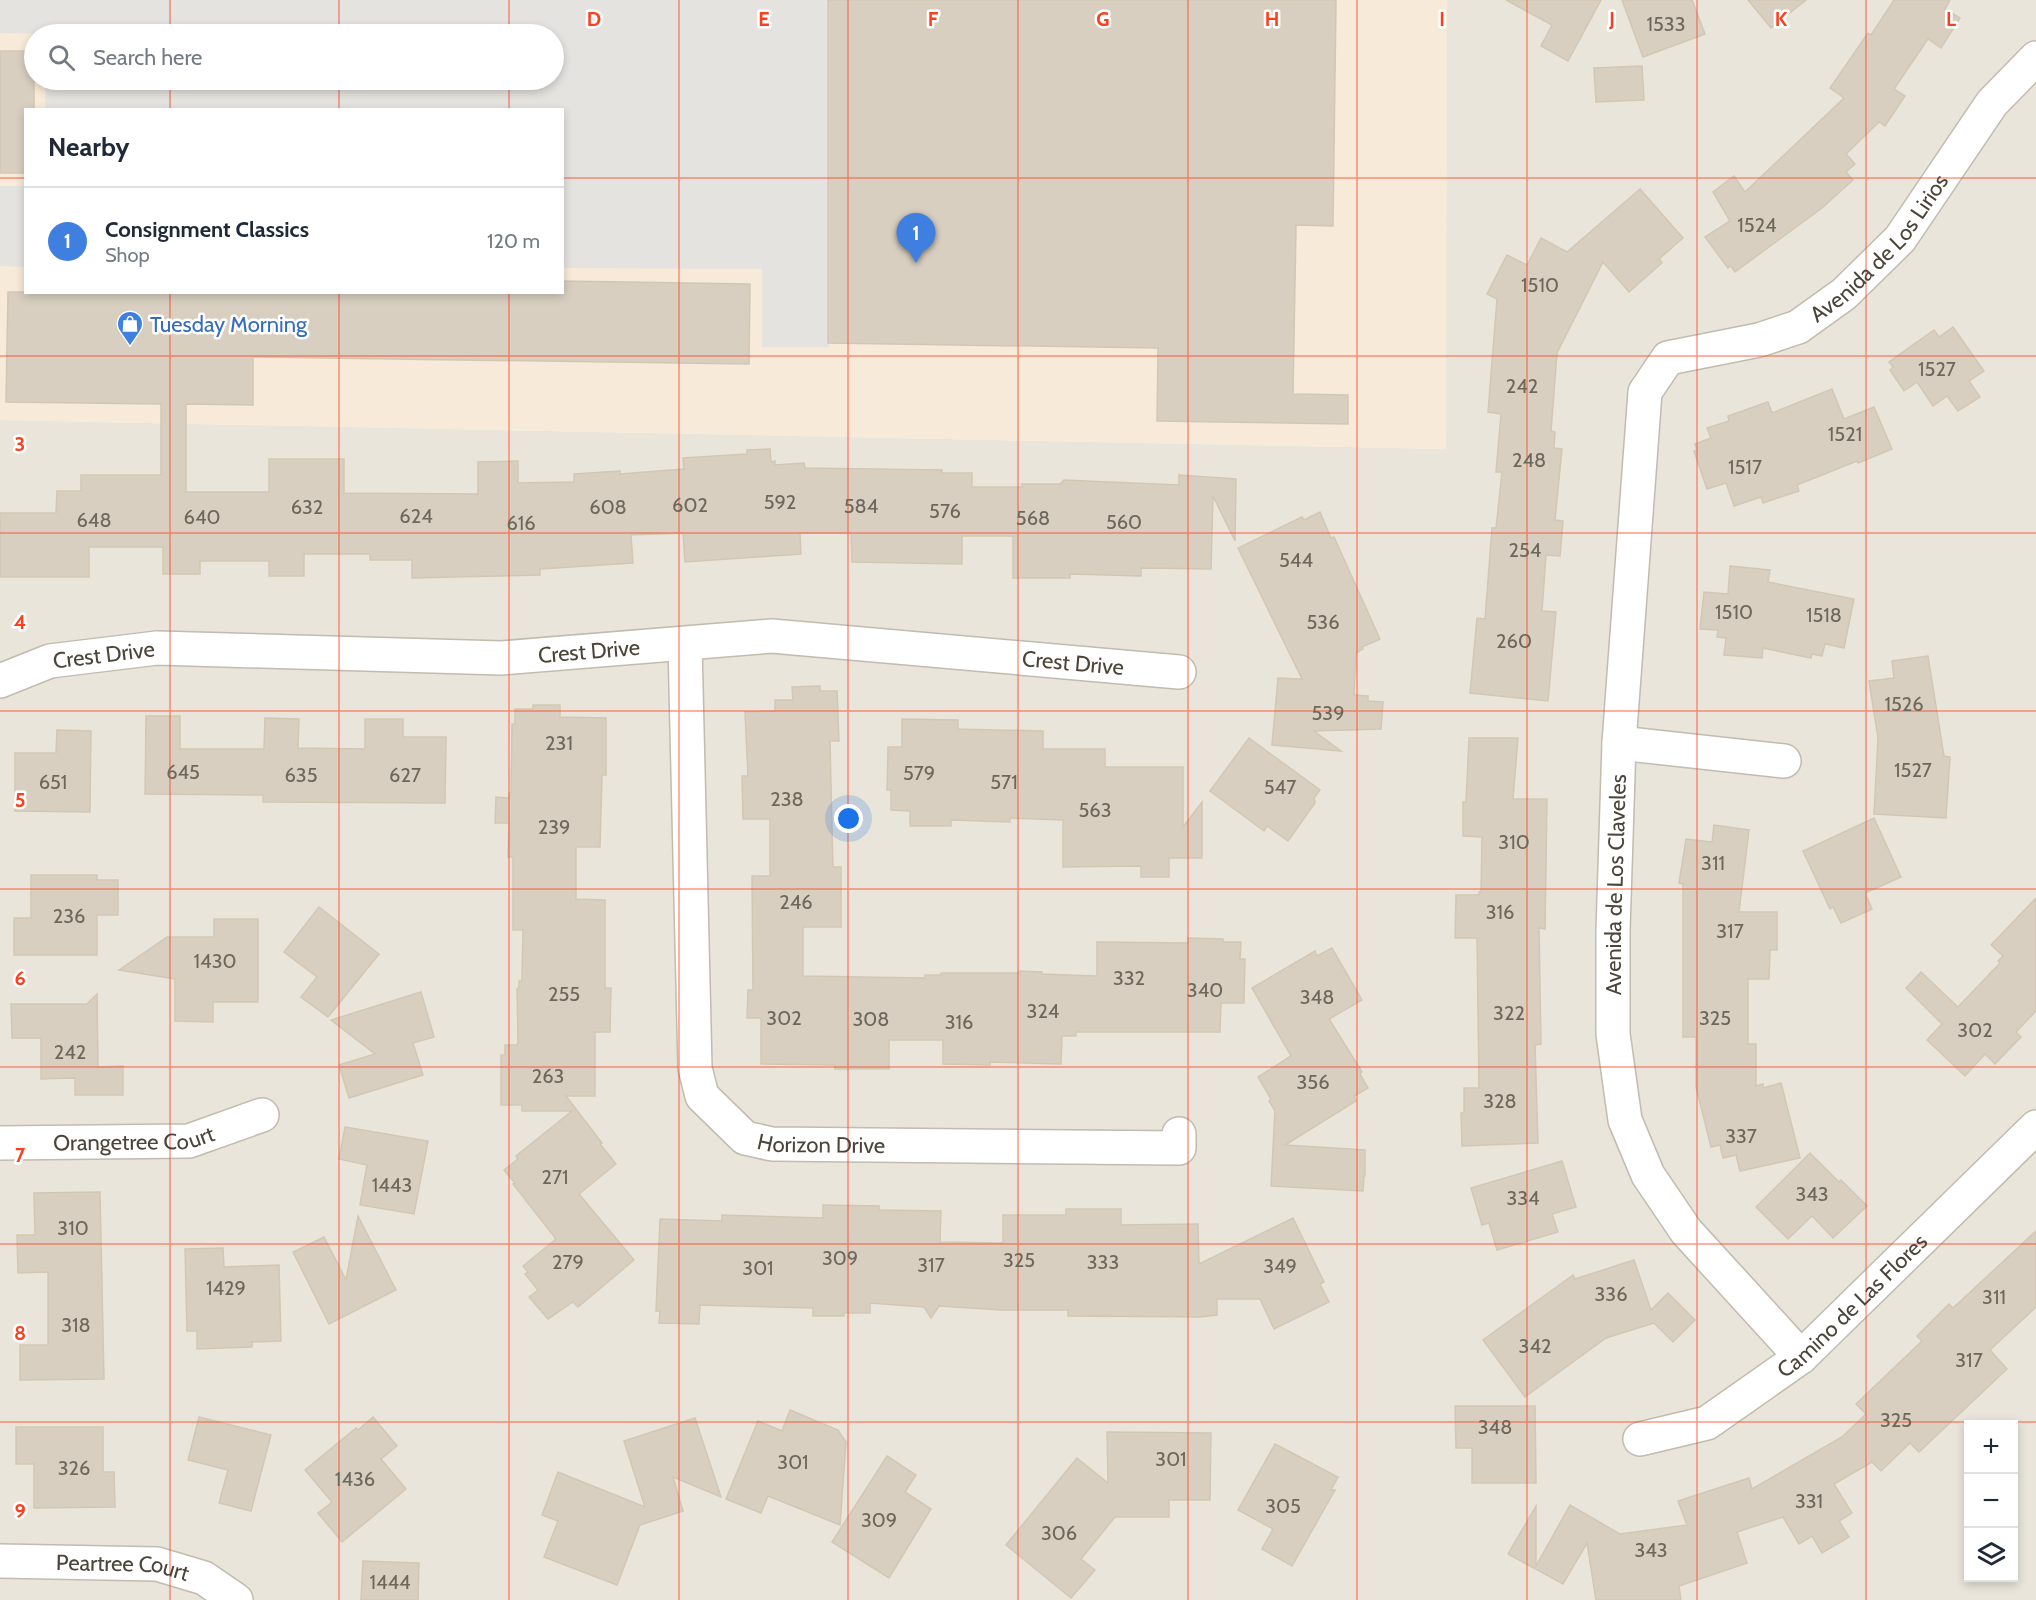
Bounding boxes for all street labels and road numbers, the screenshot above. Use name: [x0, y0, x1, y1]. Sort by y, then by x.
street label: Avenida de Los Lirios: [1804, 169, 1954, 328]
street label: Crest Drive: [537, 633, 641, 668]
street label: Crest Drive: [51, 635, 156, 674]
street label: Crest Drive: [1021, 645, 1125, 681]
street label: Avenida de Los Claveles: [1599, 774, 1631, 995]
street label: Orangetree Court: [53, 1119, 218, 1156]
street label: Horizon Drive: [755, 1128, 885, 1159]
street label: Camino de Las Flores: [1772, 1228, 1933, 1383]
street label: Peartree Court: [56, 1549, 193, 1587]

